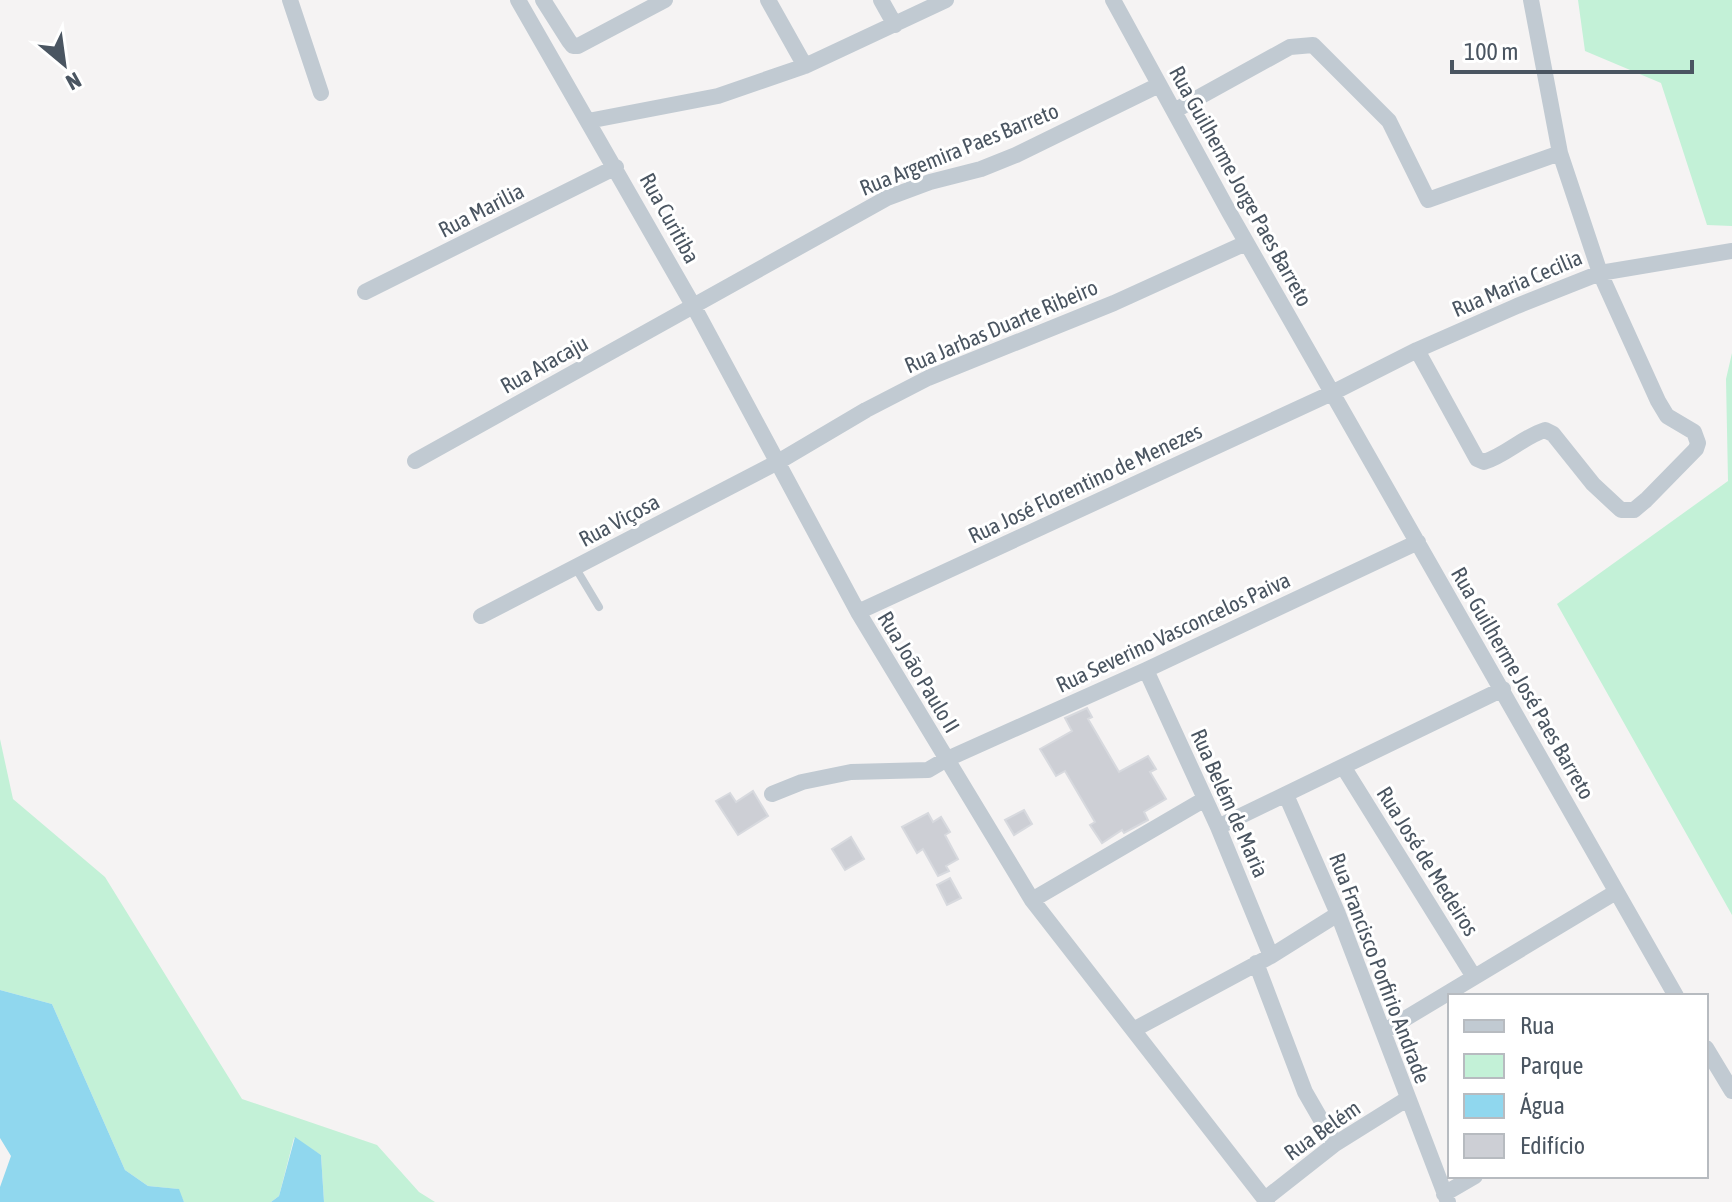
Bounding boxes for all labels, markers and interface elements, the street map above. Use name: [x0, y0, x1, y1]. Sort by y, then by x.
north arrow: [24, 24, 104, 104]
scale bar: [1452, 24, 1692, 74]
text: 100 m: [1464, 38, 1518, 65]
street label: Rua Guilherme Jorge Paes Barreto: [1164, 61, 1318, 311]
text: N: [62, 67, 86, 96]
street label: Rua Argemira Paes Barreto: [856, 97, 1062, 201]
street label: Rua Curitiba: [635, 168, 705, 268]
street label: Rua Marilia: [434, 177, 528, 243]
street label: Rua Maria Cecilia: [1448, 244, 1586, 322]
street label: Rua Jarbas Duarte Ribeiro: [901, 274, 1101, 378]
street label: Rua Aracaju: [496, 329, 592, 399]
street label: Rua José Florentino de Menezes: [964, 417, 1206, 549]
street label: Rua Viçosa: [574, 488, 664, 552]
street label: Rua Guilherme José Paes Barreto: [1446, 562, 1600, 804]
street label: Rua Severino Vasconcelos Paiva: [1052, 566, 1294, 698]
street label: Rua João Paulo II: [873, 606, 965, 738]
street label: Rua Belém de Maria: [1186, 725, 1274, 881]
street label: Rua José de Medeiros: [1372, 782, 1484, 941]
street label: Rua Francisco Porfirio Andrade: [1324, 849, 1436, 1087]
legend: [1448, 994, 1708, 1178]
text: Rua: [1520, 1012, 1555, 1039]
text: Parque: [1520, 1052, 1583, 1079]
text: Água: [1520, 1092, 1565, 1119]
street label: Rua Belém: [1279, 1094, 1365, 1166]
text: Edifício: [1520, 1132, 1585, 1159]

